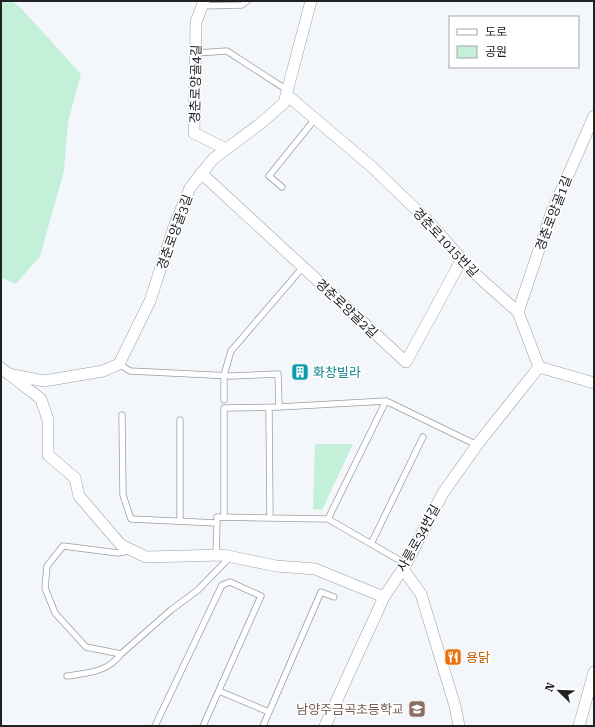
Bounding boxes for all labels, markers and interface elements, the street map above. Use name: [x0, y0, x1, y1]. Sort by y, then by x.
legend: [449, 16, 579, 68]
text: 도로: [485, 25, 507, 39]
street label: 경춘로양골4길: [187, 44, 204, 124]
text: 공원: [485, 45, 507, 59]
street label: 경춘로양골1길: [532, 174, 575, 253]
street label: 경춘로양골3길: [154, 192, 195, 272]
street label: 경춘로1015번길: [410, 205, 481, 280]
street label: 경춘로양골2길: [313, 276, 381, 341]
building icon: 화창빌라: [290, 362, 310, 382]
place label: 화창빌라: [313, 365, 361, 380]
street label: 사릉로34번길: [394, 502, 443, 574]
restaurant icon: 용닭: [443, 647, 463, 667]
place label: 용닭: [466, 650, 490, 665]
north arrow: [539, 671, 579, 711]
text: N: [543, 680, 558, 694]
school or university icon: 남양주금곡초등학교: [407, 699, 427, 719]
place label: 남양주금곡초등학교: [296, 702, 404, 717]

